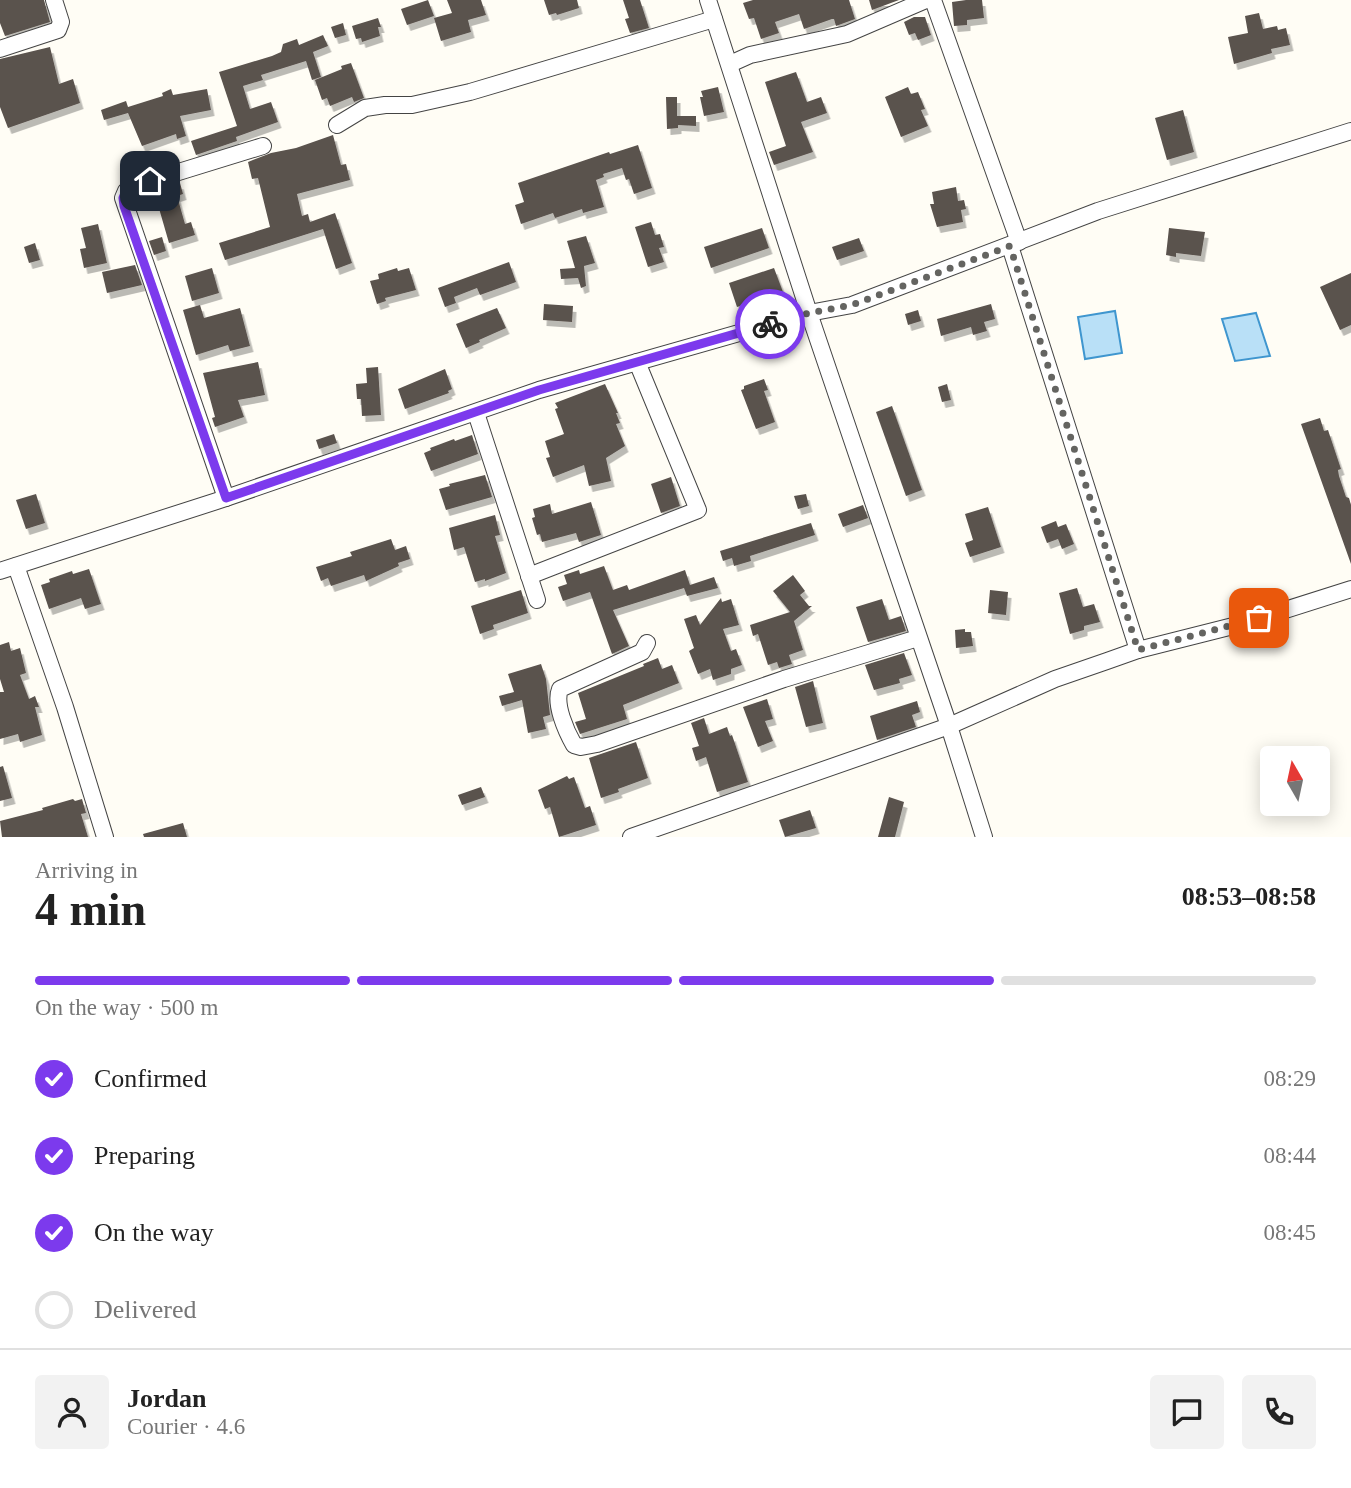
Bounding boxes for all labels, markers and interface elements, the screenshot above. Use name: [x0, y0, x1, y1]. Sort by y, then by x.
pin: [120, 151, 180, 211]
icon: home: [131, 162, 169, 200]
courier: [735, 289, 805, 359]
icon: bike: [751, 305, 789, 343]
pin: [1229, 588, 1289, 648]
icon: bag: [1240, 599, 1278, 637]
north arrow: [1260, 746, 1330, 816]
map controls: [1260, 746, 1330, 816]
text: Arriving in: [35, 858, 138, 883]
text: 08:53–08:58: [1182, 882, 1316, 911]
text: 4 min: [35, 884, 146, 935]
text: On the way · 500 m: [35, 995, 218, 1020]
icon: check: [35, 1060, 73, 1098]
text: Confirmed: [94, 1064, 207, 1093]
text: 08:29: [1264, 1066, 1316, 1091]
icon: check: [35, 1137, 73, 1175]
text: Preparing: [94, 1141, 195, 1170]
text: 08:44: [1264, 1143, 1316, 1168]
icon: check: [35, 1214, 73, 1252]
text: On the way: [94, 1218, 214, 1247]
text: 08:45: [1264, 1220, 1316, 1245]
text: Delivered: [94, 1295, 197, 1324]
button: person: [35, 1375, 109, 1449]
button: chat: [1150, 1375, 1224, 1449]
button: phone: [1242, 1375, 1316, 1449]
text: Jordan: [127, 1384, 206, 1413]
text: Courier · 4.6: [127, 1414, 245, 1439]

